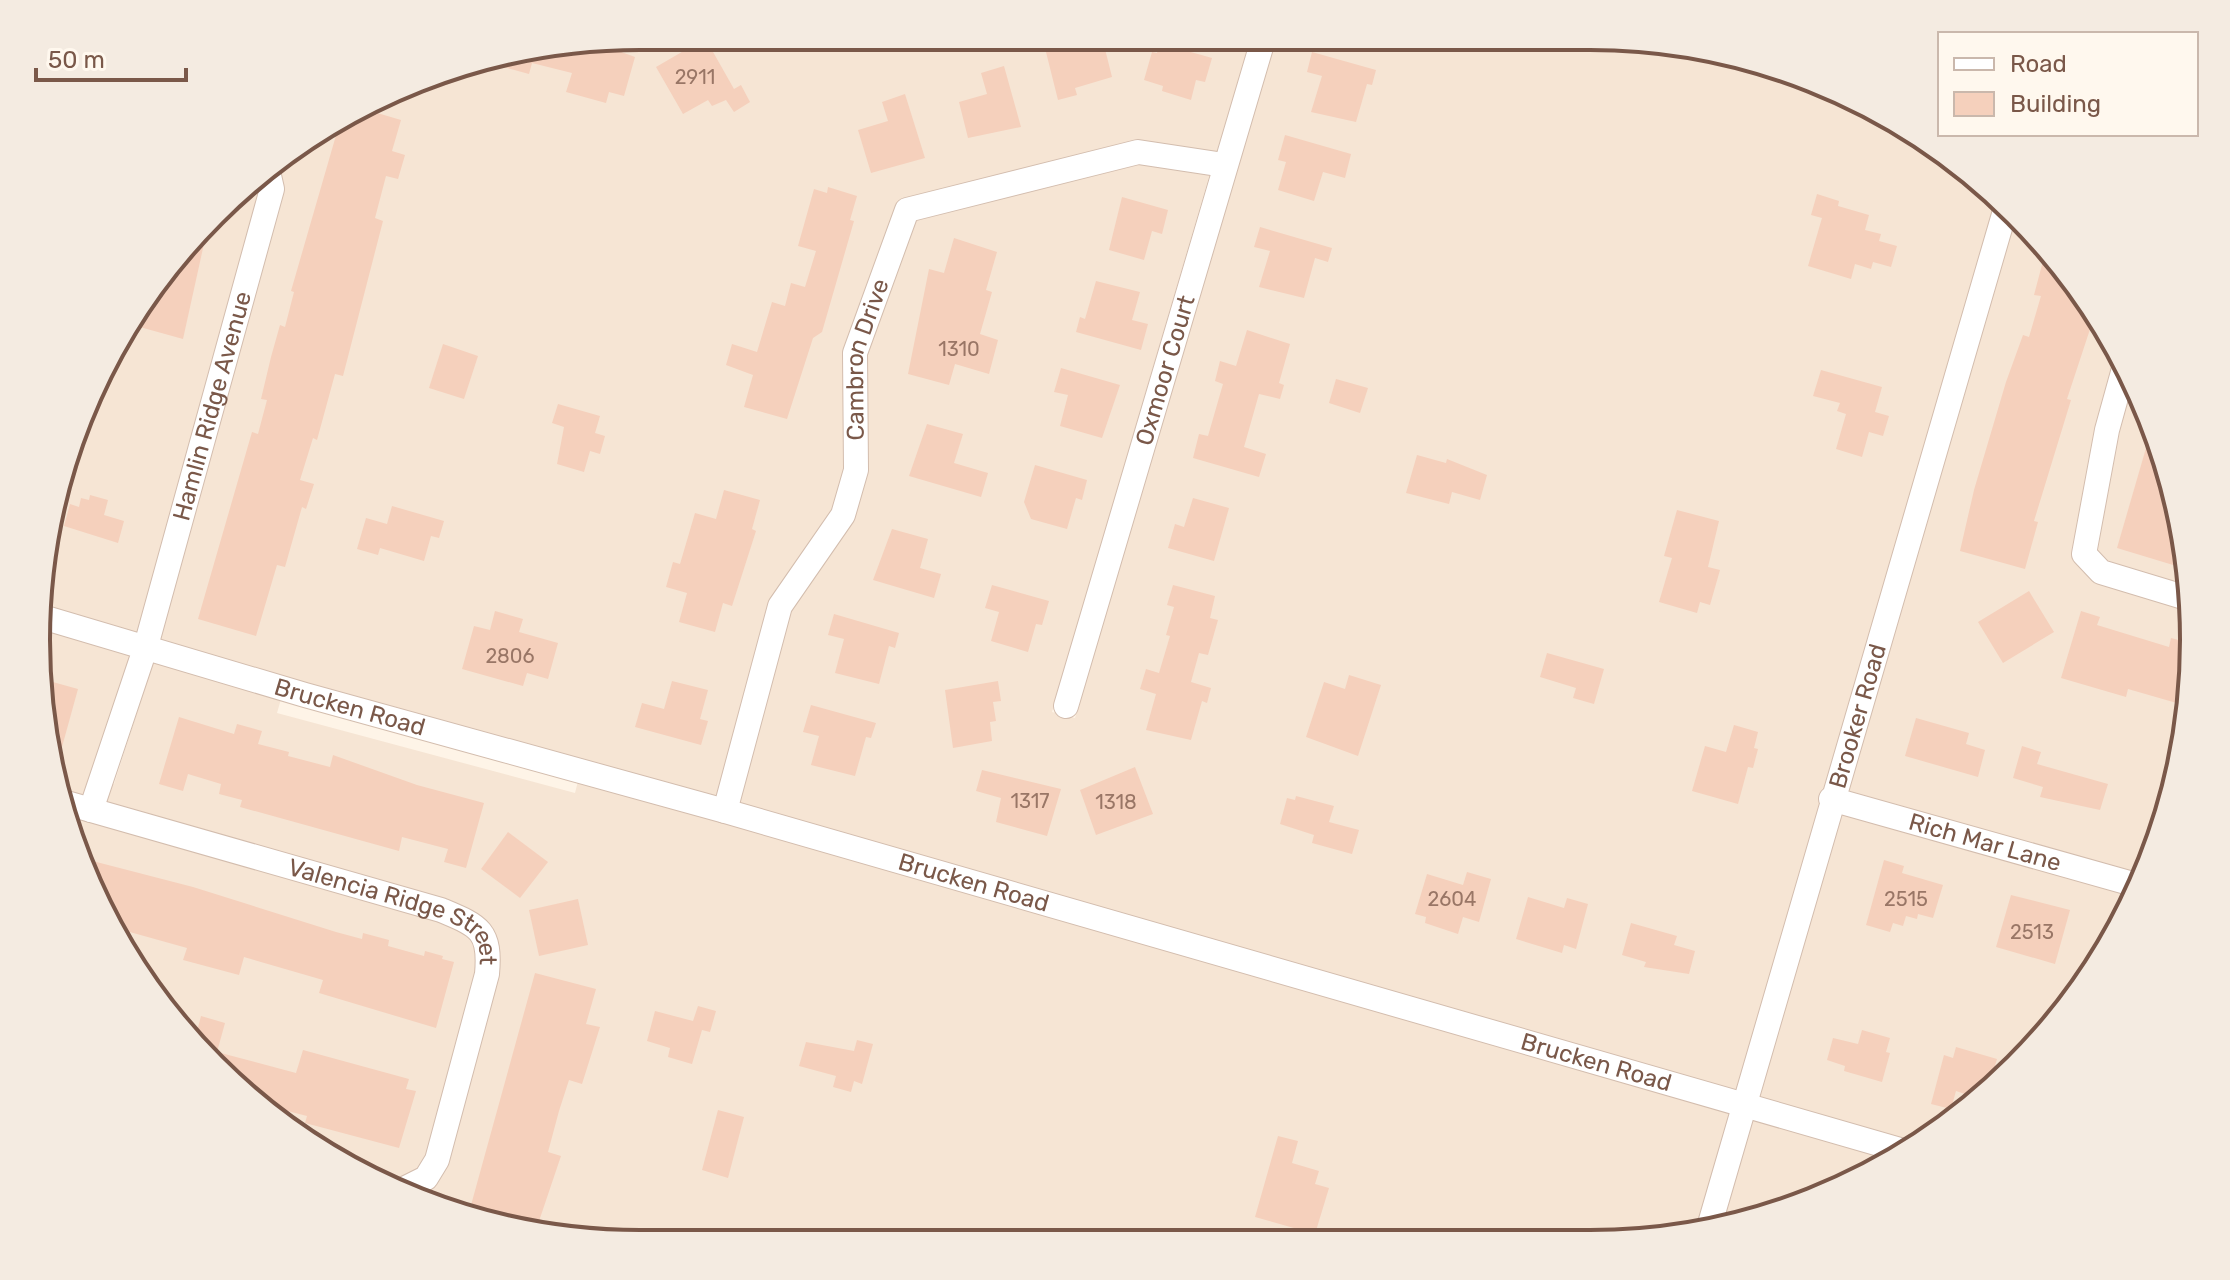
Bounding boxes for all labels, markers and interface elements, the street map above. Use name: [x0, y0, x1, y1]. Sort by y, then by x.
scale bar: [36, 32, 186, 82]
legend: [1938, 32, 2198, 136]
text: 50 m: [48, 46, 105, 74]
text: Road: [2010, 50, 2067, 78]
house number: 2911: [675, 65, 715, 89]
text: Building: [2010, 90, 2101, 118]
street label: Cambron Drive: [841, 275, 895, 441]
street label: Hamlin Ridge Avenue: [167, 288, 257, 524]
street label: Oxmoor Court: [1130, 292, 1201, 449]
house number: 1310: [938, 337, 980, 361]
street label: Brooker Road: [1823, 641, 1892, 792]
house number: 2806: [485, 644, 535, 668]
street label: Brucken Road: [271, 673, 428, 742]
house number: 1317: [1010, 789, 1050, 813]
house number: 1318: [1095, 790, 1137, 814]
street label: Rich Mar Lane: [1906, 808, 2064, 877]
street label: Brucken Road: [895, 848, 1052, 918]
street label: Valencia Ridge Street: [285, 853, 502, 965]
house number: 2604: [1428, 887, 1476, 911]
house number: 2515: [1884, 887, 1928, 911]
house number: 2513: [2010, 920, 2054, 944]
street label: Brucken Road: [1518, 1027, 1675, 1097]

